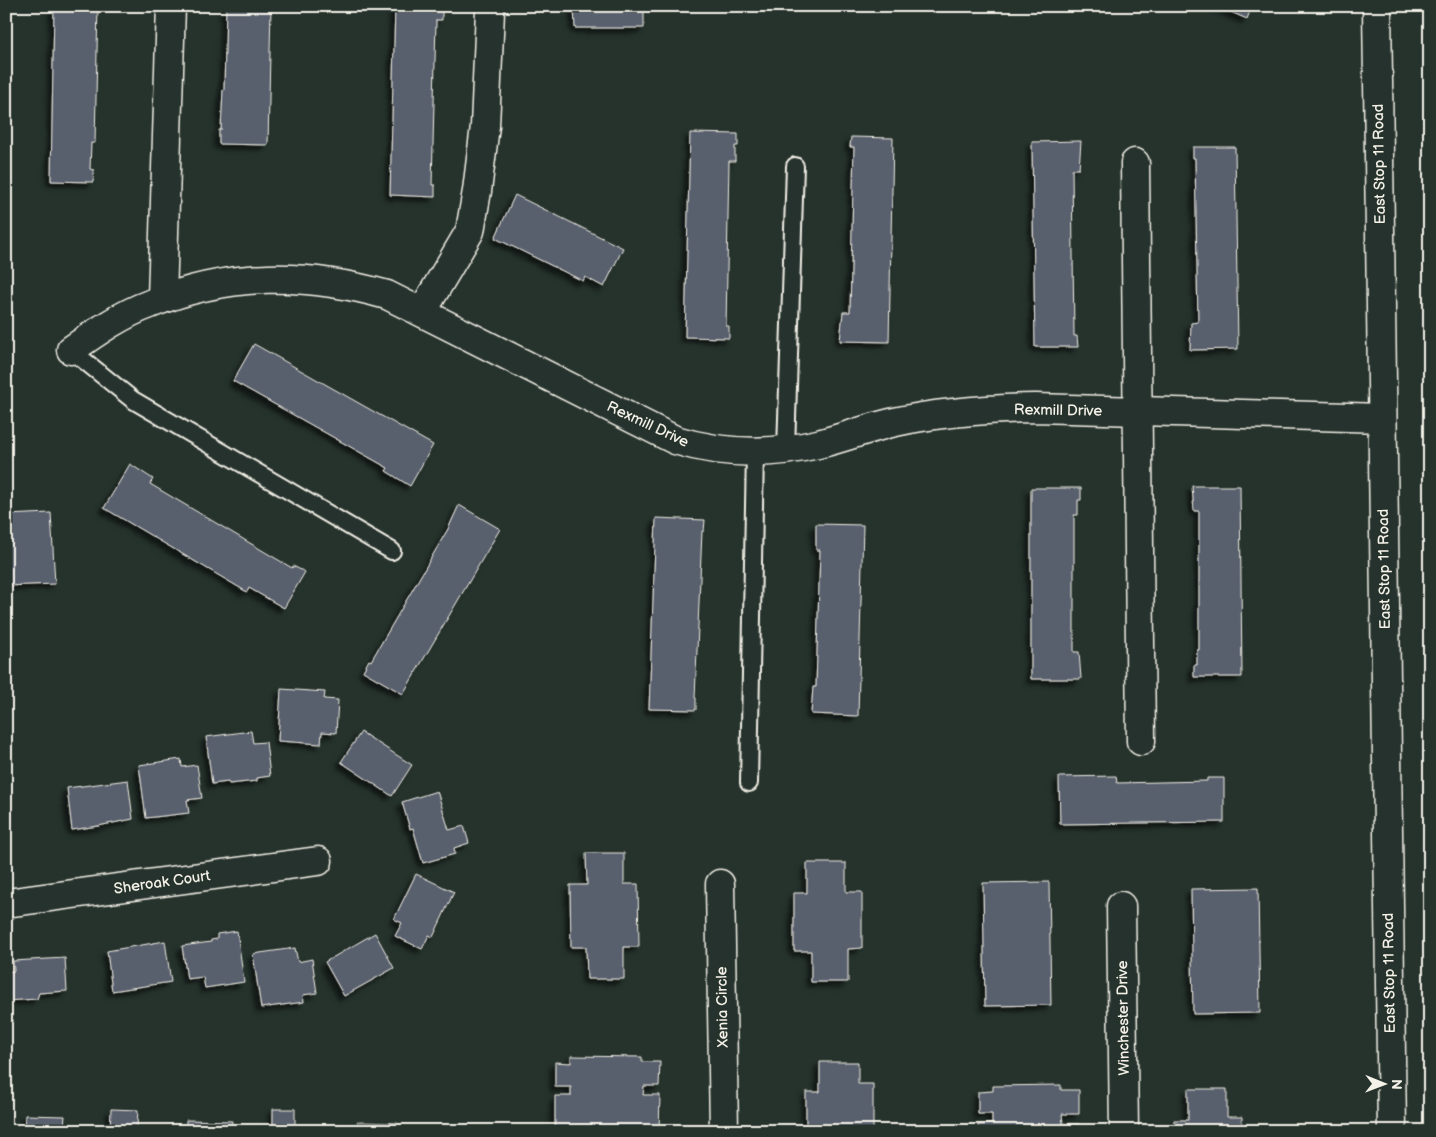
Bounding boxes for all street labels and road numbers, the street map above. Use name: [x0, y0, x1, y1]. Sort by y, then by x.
street label: East Stop 11 Road: [1369, 104, 1390, 224]
street label: Rexmill Drive: [604, 397, 692, 452]
street label: Rexmill Drive: [1014, 400, 1102, 421]
street label: East Stop 11 Road: [1374, 509, 1395, 629]
street label: Sheroak Court: [113, 866, 212, 899]
street label: East Stop 11 Road: [1379, 913, 1400, 1033]
street label: Winchester Drive: [1113, 960, 1134, 1076]
street label: Xenia Circle: [712, 966, 733, 1049]

